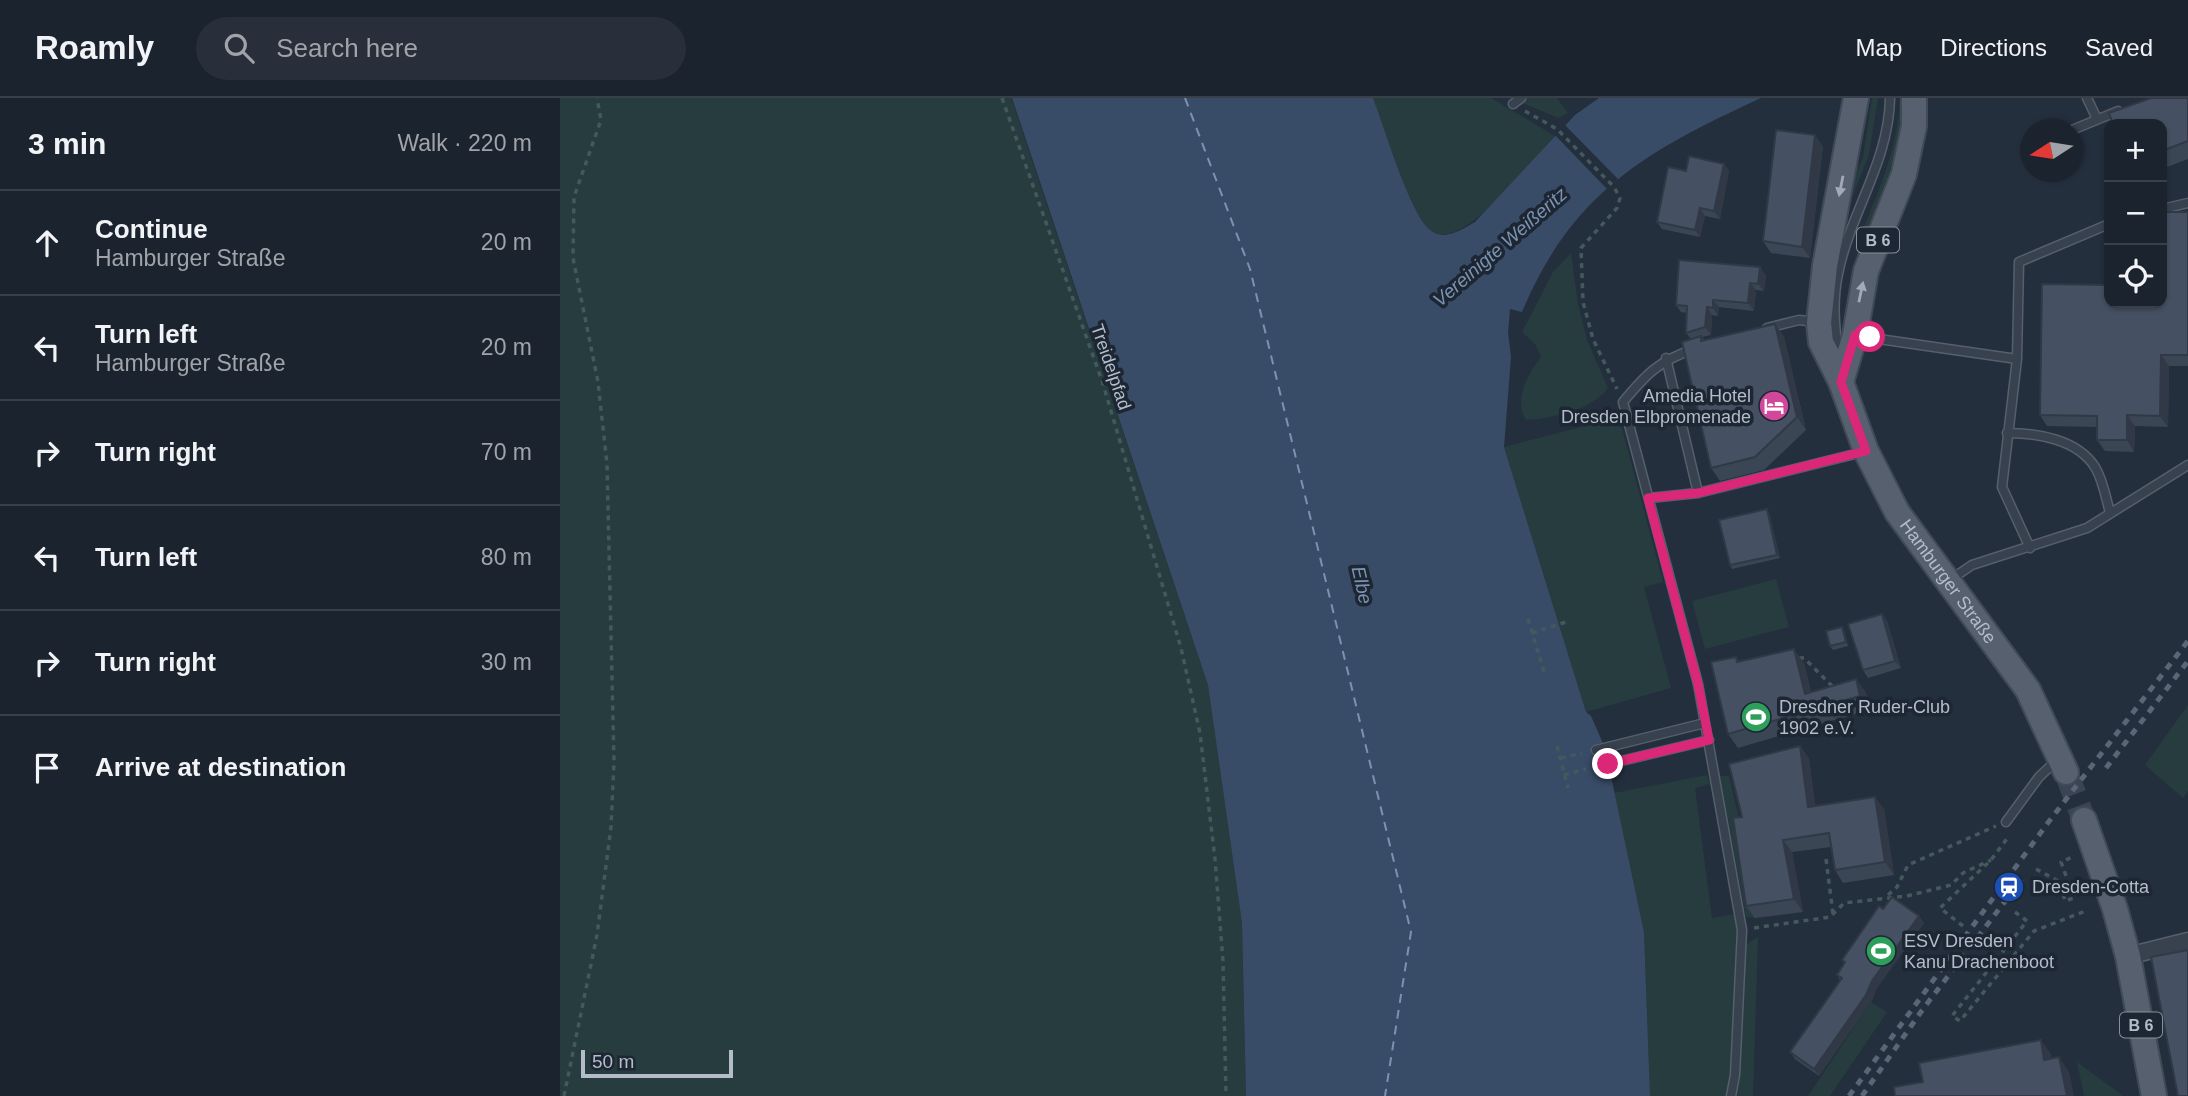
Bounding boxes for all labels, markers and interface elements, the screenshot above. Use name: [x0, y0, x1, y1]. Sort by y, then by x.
search box: [196, 17, 686, 80]
text: Roamly: [35, 29, 154, 66]
icon: search: [220, 29, 258, 67]
text: Search here: [276, 33, 418, 63]
text: Map: [1856, 34, 1902, 61]
text: Directions: [1940, 34, 2047, 61]
text: Saved: [2085, 34, 2153, 61]
north arrow: [2020, 119, 2083, 182]
map controls: [2104, 119, 2167, 308]
button: +: [2104, 119, 2167, 182]
text: 3 min: [28, 127, 106, 160]
text: Walk · 220 m: [397, 130, 532, 156]
one-way arrow: [1835, 175, 1846, 197]
button: −: [2104, 182, 2167, 245]
water label: Vereinigte Weißeritz: [1429, 183, 1571, 311]
text: Continue: [95, 214, 208, 244]
icon: ahead: [28, 224, 66, 262]
road number: B 6: [1857, 228, 1899, 252]
text: 20 m: [481, 229, 532, 255]
text: Hamburger Straße: [95, 245, 285, 271]
button: locate: [2104, 245, 2167, 308]
one-way arrow: [1856, 281, 1867, 303]
text: Turn left: [95, 319, 197, 349]
street label: Treidelpfad: [1087, 321, 1135, 413]
route start: [1854, 321, 1885, 352]
icon: left: [28, 329, 66, 367]
text: 20 m: [481, 334, 532, 360]
text: Hamburger Straße: [95, 350, 285, 376]
place label: Amedia Hotel Dresden Elbpromenade: [1561, 386, 1751, 427]
hotel icon: Amedia Hotel Dresden Elbpromenade: [1757, 389, 1791, 423]
icon: right: [28, 434, 66, 472]
text: Turn right: [95, 437, 216, 467]
text: 70 m: [481, 439, 532, 465]
street label: Hamburger Straße: [1896, 515, 2000, 647]
icon: left: [28, 539, 66, 577]
text: Turn left: [95, 542, 197, 572]
text: 80 m: [481, 544, 532, 570]
water label: Elbe: [1347, 564, 1377, 606]
icon: right: [28, 644, 66, 682]
text: Turn right: [95, 647, 216, 677]
text: 30 m: [481, 649, 532, 675]
place label: Dresdner Ruder-Club 1902 e.V.: [1779, 697, 1950, 738]
sports icon: Dresdner Ruder-Club 1902 e.V.: [1739, 700, 1773, 734]
route end: [1592, 748, 1623, 779]
icon: arrive: [28, 749, 66, 787]
text: Arrive at destination: [95, 752, 346, 782]
station icon: Dresden-Cotta: [1992, 870, 2026, 904]
place label: Dresden-Cotta: [2032, 877, 2150, 897]
place label: ESV Dresden Kanu Drachenboot: [1904, 931, 2054, 972]
sports icon: ESV Dresden Kanu Drachenboot: [1864, 934, 1898, 968]
road number: B 6: [2120, 1012, 2162, 1037]
scale bar: [581, 1047, 733, 1079]
text: 50 m: [592, 1051, 634, 1072]

